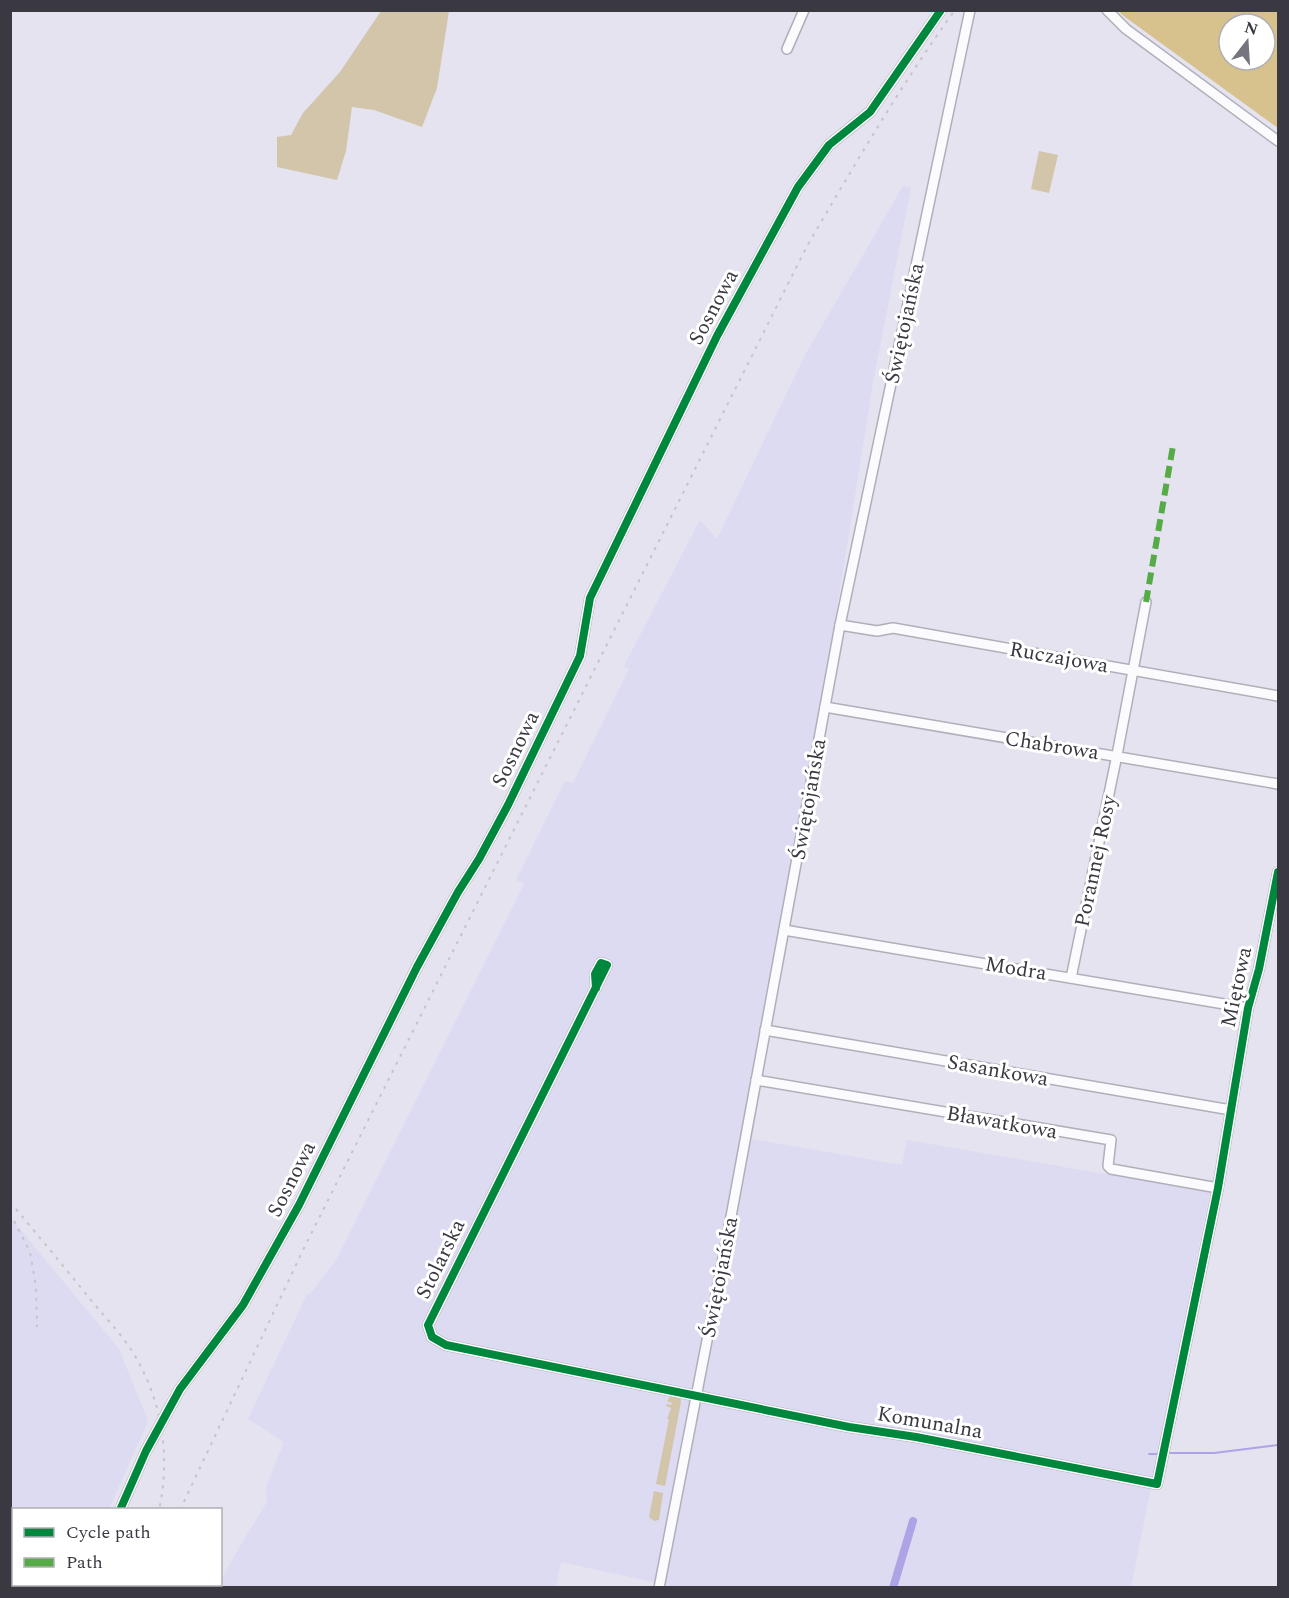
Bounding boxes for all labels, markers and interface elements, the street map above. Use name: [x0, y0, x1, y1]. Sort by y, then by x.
north arrow: [1217, 12, 1277, 72]
text: N: [1241, 15, 1261, 42]
street label: Świętojańska: [877, 259, 934, 387]
street label: Sosnowa: [681, 263, 748, 351]
street label: Ruczajowa: [1007, 634, 1112, 683]
street label: Sosnowa: [484, 705, 548, 793]
street label: Chabrowa: [1002, 723, 1102, 769]
street label: Świętojańska: [783, 735, 836, 862]
street label: Porannej Rosy: [1066, 791, 1126, 930]
street label: Miętowa: [1213, 943, 1261, 1031]
street label: Modra: [983, 948, 1050, 990]
street label: Sasankowa: [945, 1046, 1052, 1096]
street label: Bławatkowa: [944, 1097, 1061, 1149]
street label: Sosnowa: [259, 1135, 325, 1223]
street label: Stolarska: [408, 1213, 474, 1305]
street label: Świętojańska: [693, 1213, 748, 1340]
street label: Komunalna: [875, 1398, 986, 1448]
legend: [12, 1508, 222, 1586]
text: Cycle path: [66, 1519, 151, 1546]
text: Path: [66, 1549, 103, 1576]

